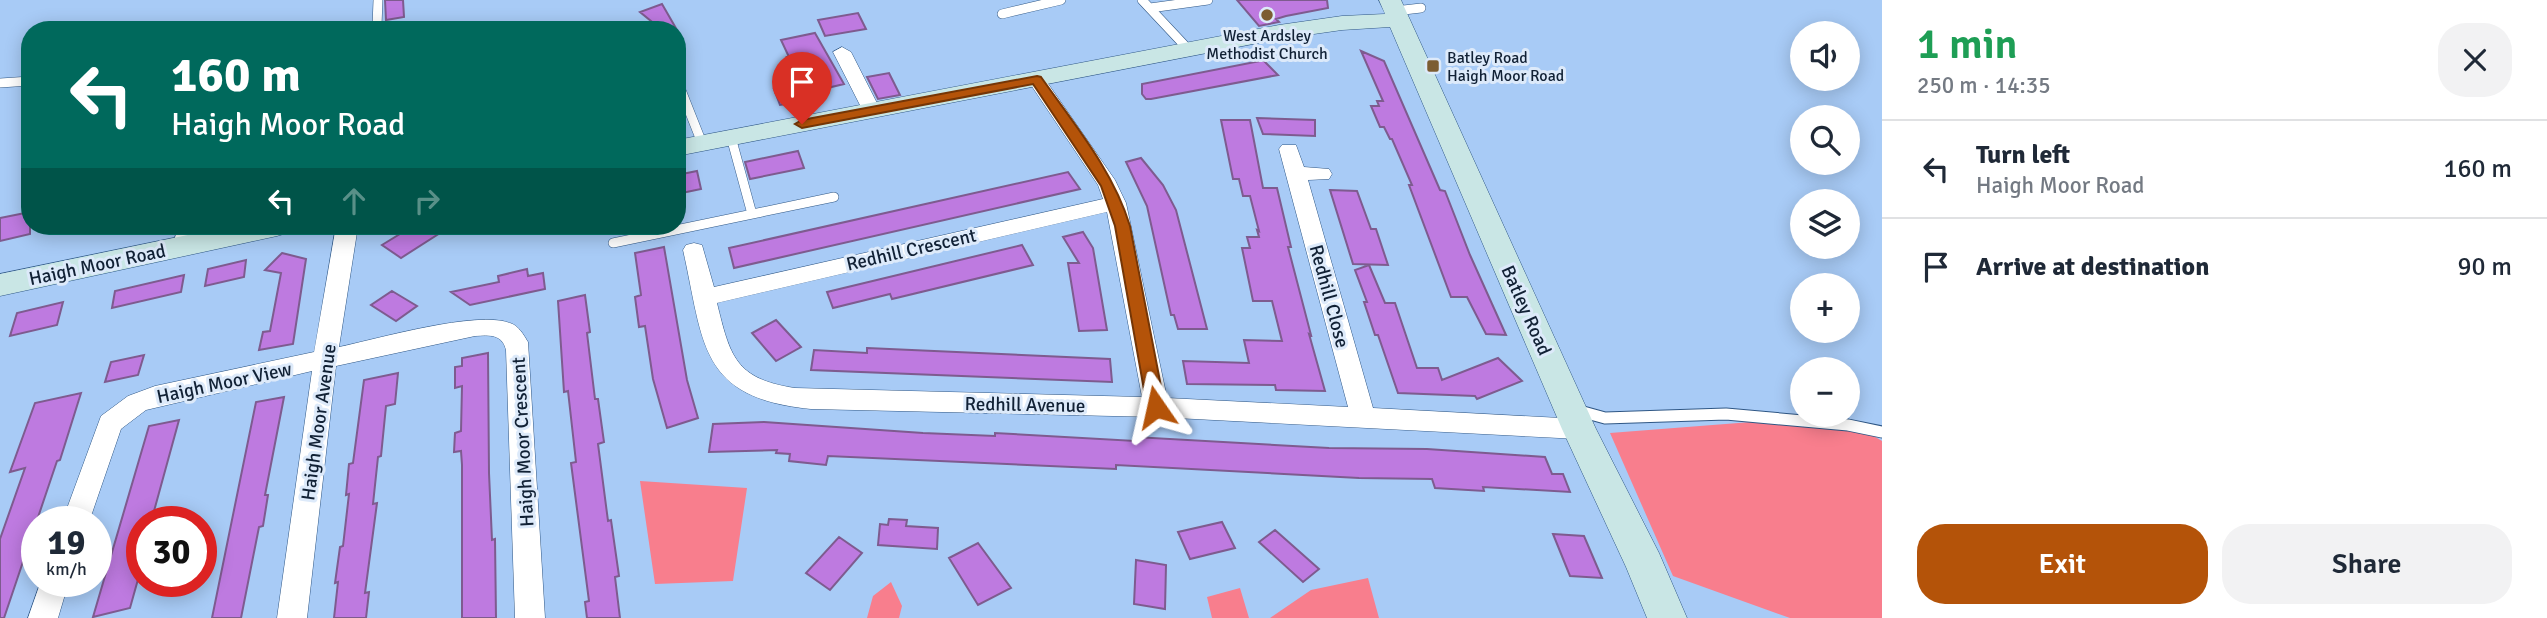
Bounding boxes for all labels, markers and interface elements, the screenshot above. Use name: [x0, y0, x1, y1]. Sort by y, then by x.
marker: West Ardsley Methodist Church: [1259, 7, 1275, 23]
text: 1 min: [1917, 19, 2018, 70]
map controls: [1790, 21, 1860, 427]
button: sound: [1790, 21, 1860, 91]
button: close: [2438, 23, 2512, 97]
place label: West Ardsley Methodist Church: [1206, 26, 1328, 64]
text: 160 m: [171, 45, 301, 105]
place label: Batley Road Haigh Moor Road: [1447, 48, 1564, 86]
icon: left: [56, 49, 147, 140]
pin: [772, 52, 832, 124]
marker: Batley Road Haigh Moor Road: [1425, 58, 1441, 74]
icon: arrive: [783, 63, 821, 101]
text: 250 m · 14:35: [1917, 71, 2051, 100]
text: Haigh Moor Road: [171, 105, 405, 144]
button: search: [1790, 105, 1860, 175]
text: Turn left: [1976, 139, 2070, 171]
icon: left: [1917, 150, 1955, 188]
text: 160 m: [2443, 153, 2512, 185]
text: Haigh Moor Road: [1976, 171, 2144, 200]
icon: left: [262, 182, 300, 220]
icon: ahead: [335, 182, 373, 220]
icon: right: [408, 182, 446, 220]
button: layers: [1790, 189, 1860, 259]
street label: Redhill Crescent: [844, 223, 979, 277]
street label: Haigh Moor Road: [27, 239, 168, 291]
street label: Redhill Close: [1304, 242, 1354, 351]
icon: arrive: [1917, 248, 1955, 286]
text: Arrive at destination: [1976, 251, 2209, 283]
text: 90 m: [2457, 251, 2512, 283]
street label: Batley Road: [1496, 262, 1557, 359]
button: +: [1790, 273, 1860, 343]
street label: Haigh Moor Avenue: [296, 342, 342, 502]
street label: Haigh Moor Crescent: [507, 356, 539, 527]
street label: Haigh Moor View: [154, 357, 294, 409]
button: −: [1790, 357, 1860, 427]
position arrow: [1119, 370, 1193, 444]
street label: Redhill Avenue: [964, 392, 1086, 418]
speed limit sign: 30: [126, 506, 217, 597]
text: 19: [48, 521, 85, 564]
button: Exit: [1917, 524, 2208, 604]
button: Share: [2222, 524, 2512, 604]
text: km/h: [46, 558, 87, 580]

